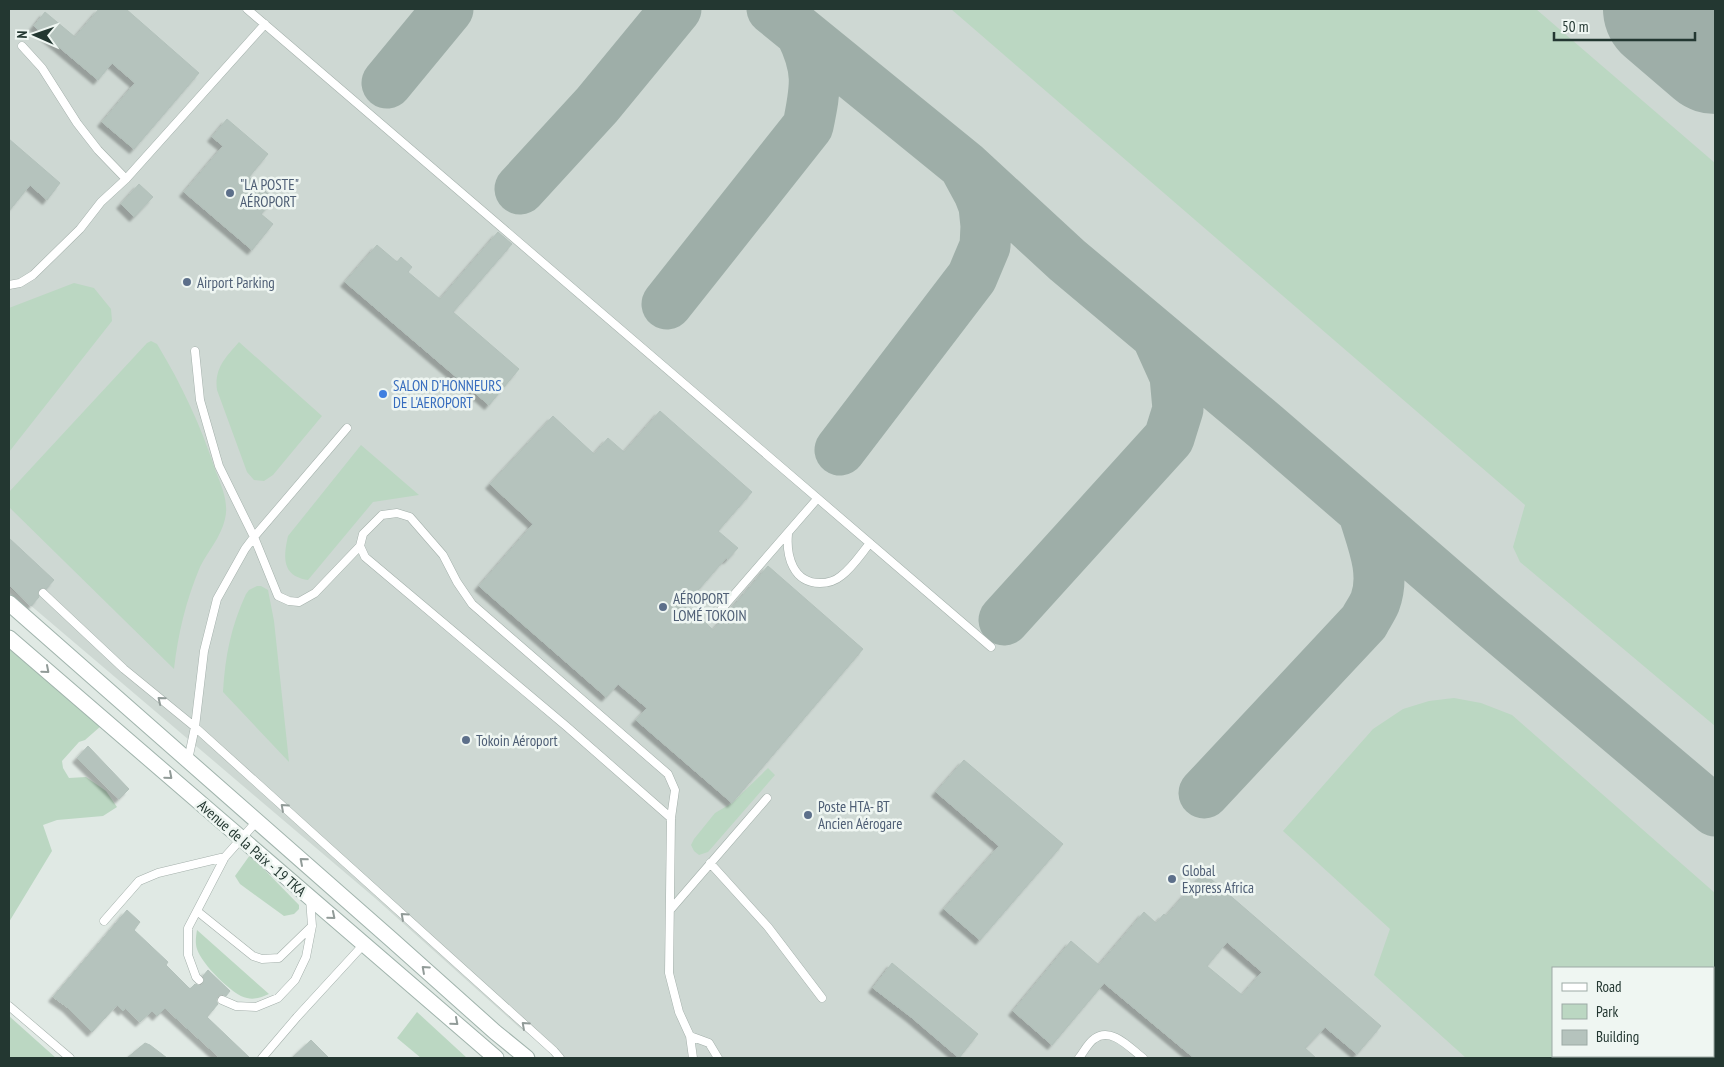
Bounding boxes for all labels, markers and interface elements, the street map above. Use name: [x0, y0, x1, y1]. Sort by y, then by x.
north arrow: [10, 10, 60, 60]
scale bar: [1554, 10, 1695, 42]
text: 50 m: [1562, 17, 1588, 36]
text: N: [13, 30, 31, 39]
place label: "LA POSTE" AÉROPORT: [240, 175, 299, 211]
marker: "LA POSTE" AÉROPORT: [224, 187, 236, 199]
place label: Airport Parking: [197, 273, 275, 292]
marker: Airport Parking: [181, 276, 193, 288]
place label: SALON D'HONNEURS DE L'AEROPORT: [393, 376, 502, 412]
marker: SALON D'HONNEURS DE L'AEROPORT: [377, 388, 389, 400]
place label: AÉROPORT LOMÉ TOKOIN: [673, 589, 747, 625]
marker: AÉROPORT LOMÉ TOKOIN: [657, 601, 669, 613]
one-way arrow: [40, 664, 49, 673]
one-way arrow: [158, 696, 167, 705]
place label: Tokoin Aéroport: [476, 731, 558, 750]
marker: Tokoin Aéroport: [460, 734, 472, 746]
one-way arrow: [163, 770, 172, 779]
street label: Avenue de la Paix - 19 TKA: [194, 796, 311, 901]
place label: Poste HTA- BT Ancien Aérogare: [818, 797, 902, 833]
one-way arrow: [280, 804, 289, 813]
marker: Poste HTA- BT Ancien Aérogare: [802, 809, 814, 821]
one-way arrow: [299, 858, 308, 867]
place label: Global Express Africa: [1182, 861, 1254, 897]
marker: Global Express Africa: [1166, 873, 1178, 885]
one-way arrow: [326, 911, 335, 920]
one-way arrow: [401, 913, 410, 922]
one-way arrow: [421, 966, 430, 975]
legend: [1552, 967, 1714, 1057]
text: Road: [1596, 977, 1622, 996]
text: Park: [1596, 1002, 1618, 1021]
one-way arrow: [449, 1017, 458, 1026]
one-way arrow: [521, 1021, 530, 1030]
text: Building: [1596, 1027, 1639, 1046]

